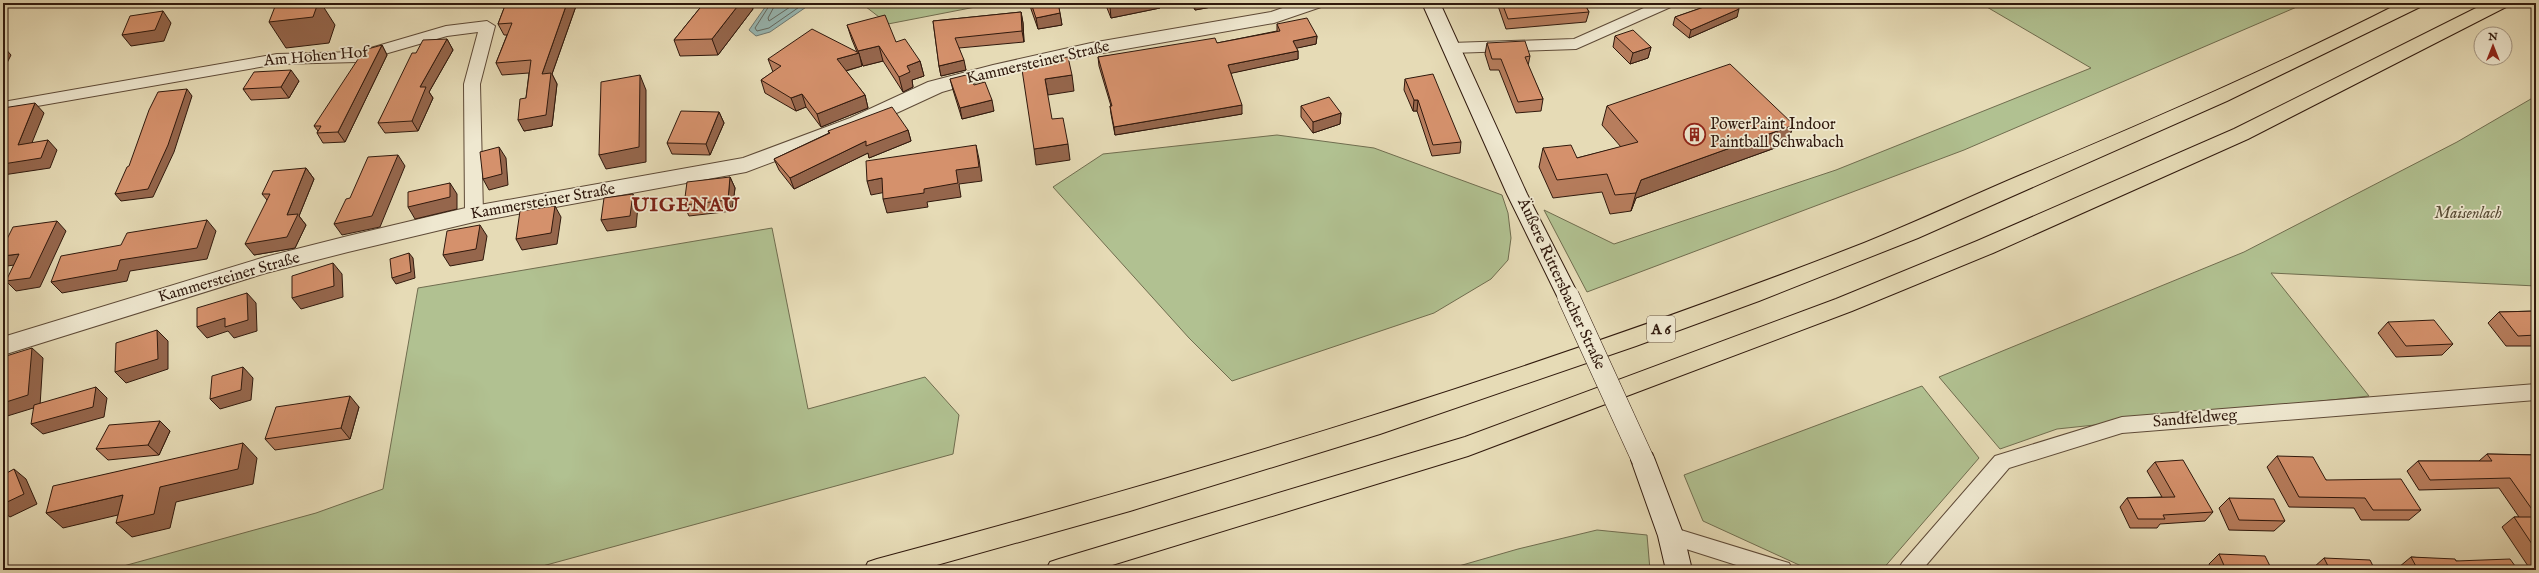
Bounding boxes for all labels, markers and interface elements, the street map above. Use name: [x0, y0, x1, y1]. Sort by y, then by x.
north arrow: [2473, 26, 2513, 66]
text: N: [2487, 30, 2498, 44]
street label: Kammersteiner Straße: [964, 37, 1112, 89]
street label: Am Hohen Hof: [262, 42, 372, 72]
place label: PowerPaint Indoor Paintball Schwabach: [1710, 115, 1844, 153]
building icon: PowerPaint Indoor Paintball Schwabach: [1681, 121, 1707, 147]
street label: Kammersteiner Straße: [469, 179, 617, 225]
district label: UIGENAU: [631, 193, 740, 218]
street label: Äußere Rittersbacher Straße: [1512, 194, 1611, 373]
park label: Maisenlach: [2434, 204, 2502, 224]
street label: Kammersteiner Straße: [156, 248, 302, 308]
road number: A 6: [1647, 316, 1675, 342]
street label: Sandfeldweg: [2152, 405, 2238, 433]

